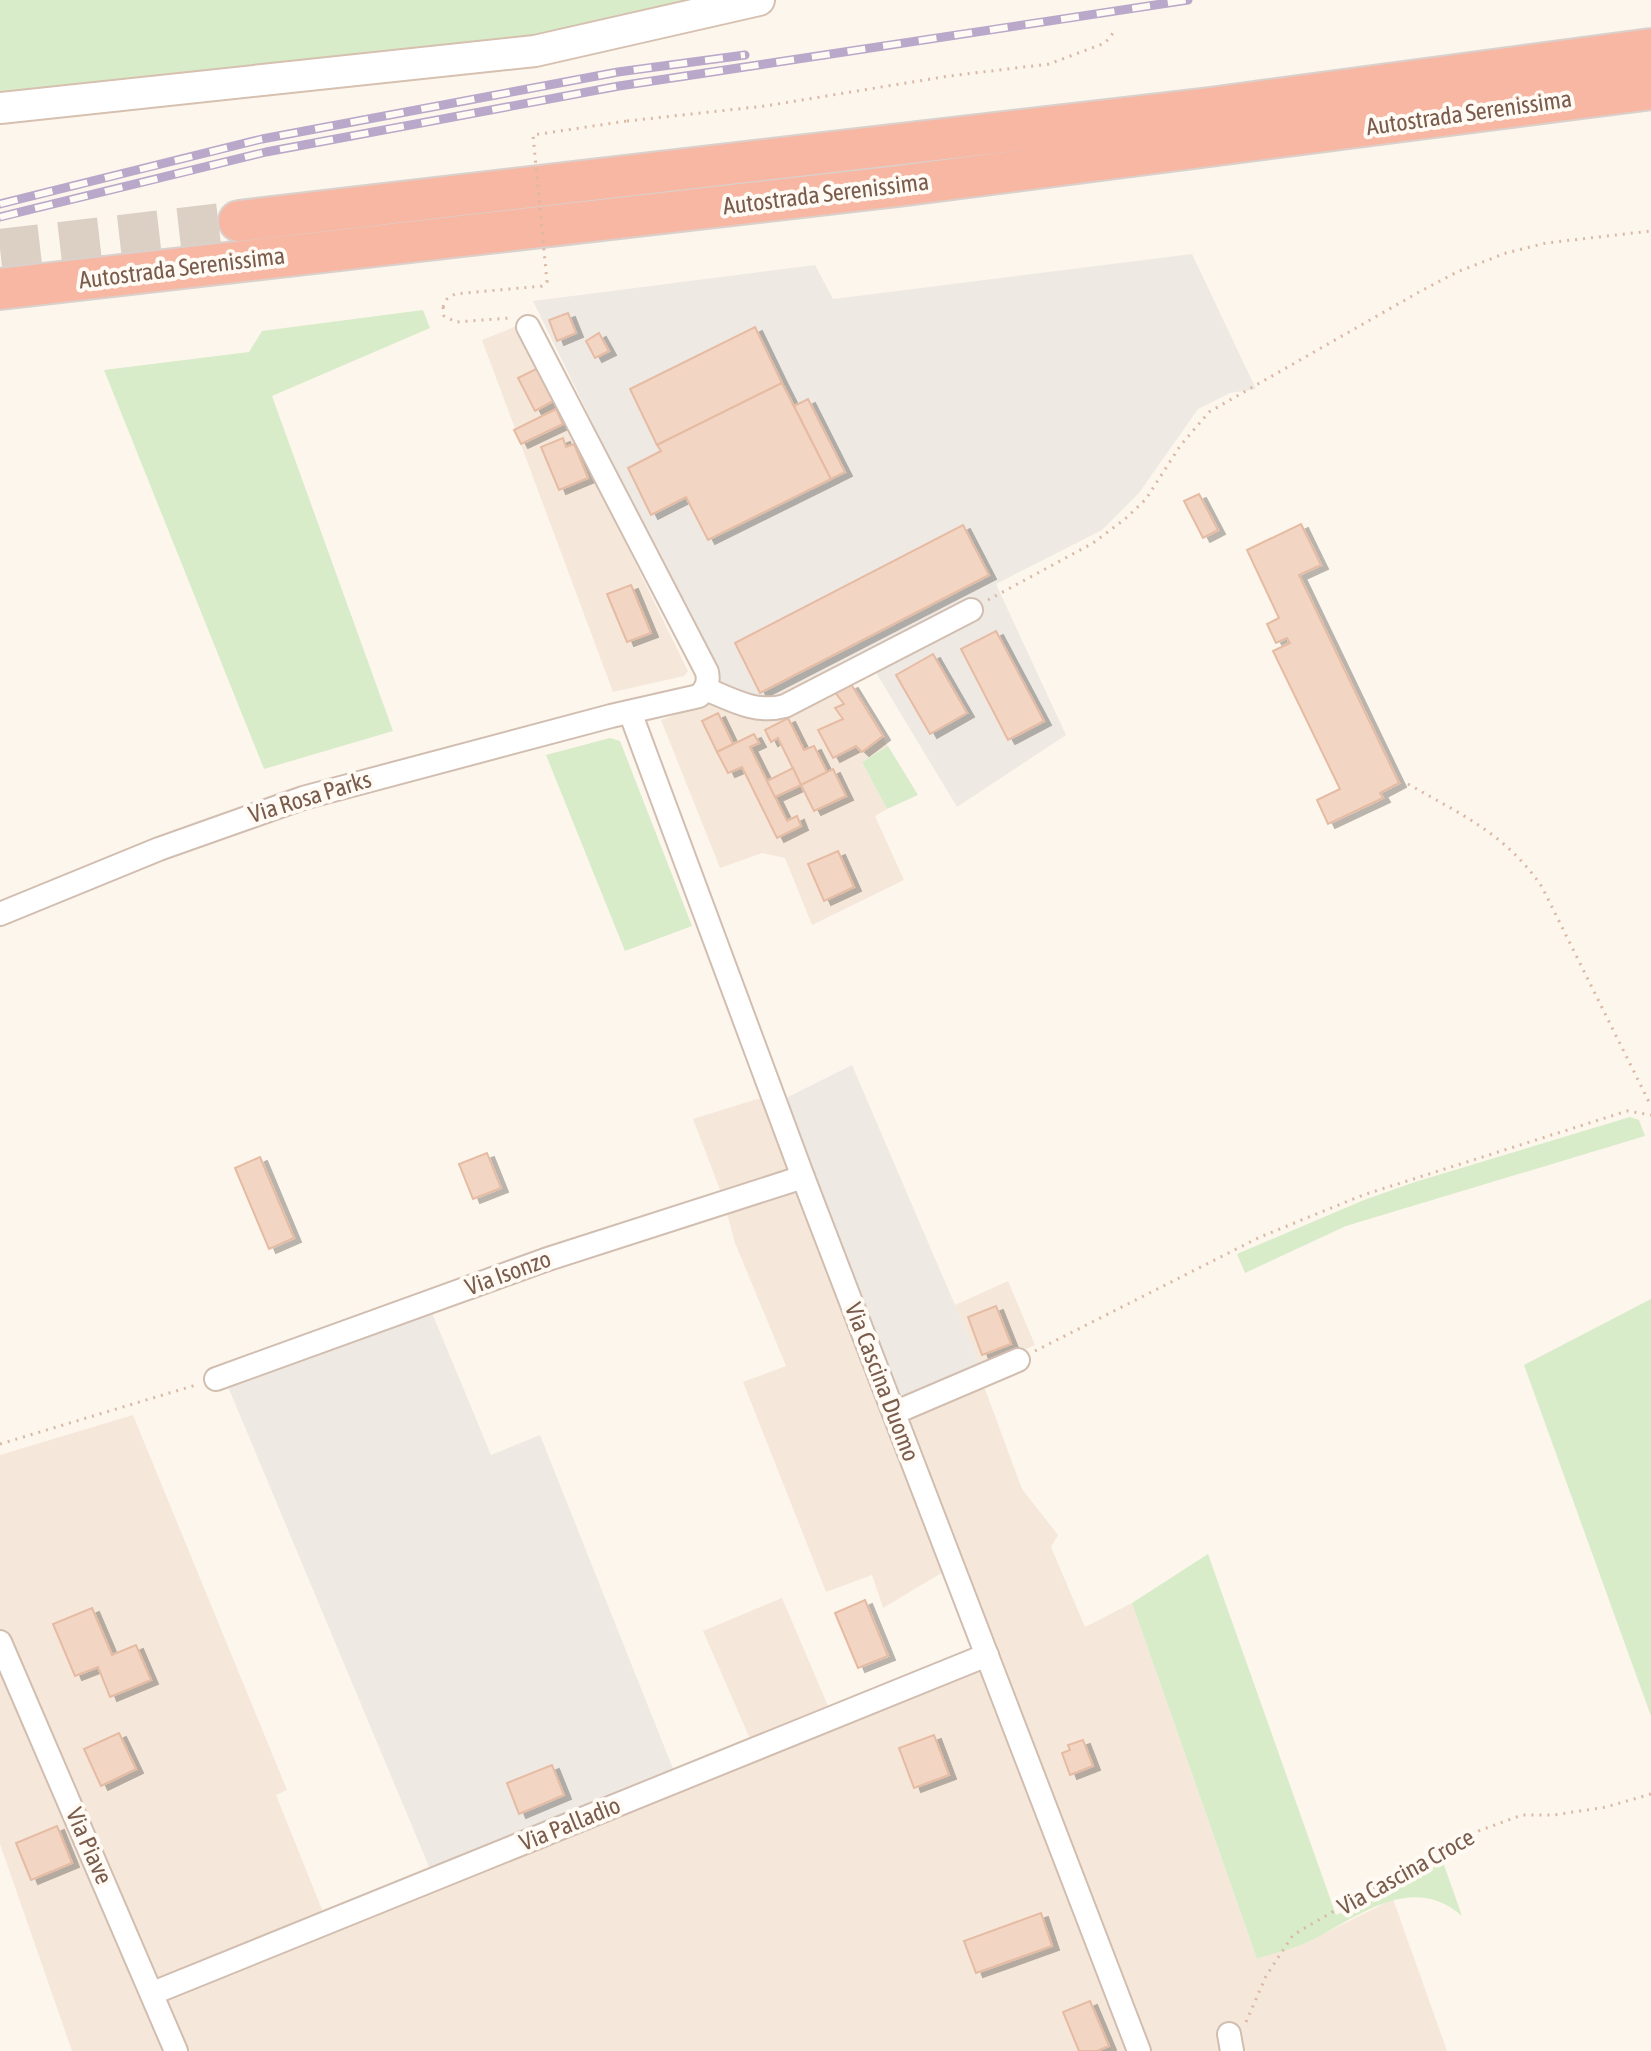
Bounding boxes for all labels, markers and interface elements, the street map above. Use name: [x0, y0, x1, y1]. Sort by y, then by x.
street label: Autostrada Serenissima: [1364, 85, 1573, 140]
street label: Autostrada Serenissima: [721, 167, 930, 220]
street label: Autostrada Serenissima: [77, 241, 286, 294]
street label: Via Rosa Parks: [245, 765, 374, 828]
street label: Via Isonzo: [461, 1245, 554, 1300]
street label: Via Cascina Duomo: [840, 1299, 925, 1465]
street label: Via Palladio: [516, 1791, 624, 1856]
street label: Via Piave: [61, 1804, 118, 1888]
street label: Via Cascina Croce: [1333, 1823, 1479, 1920]

